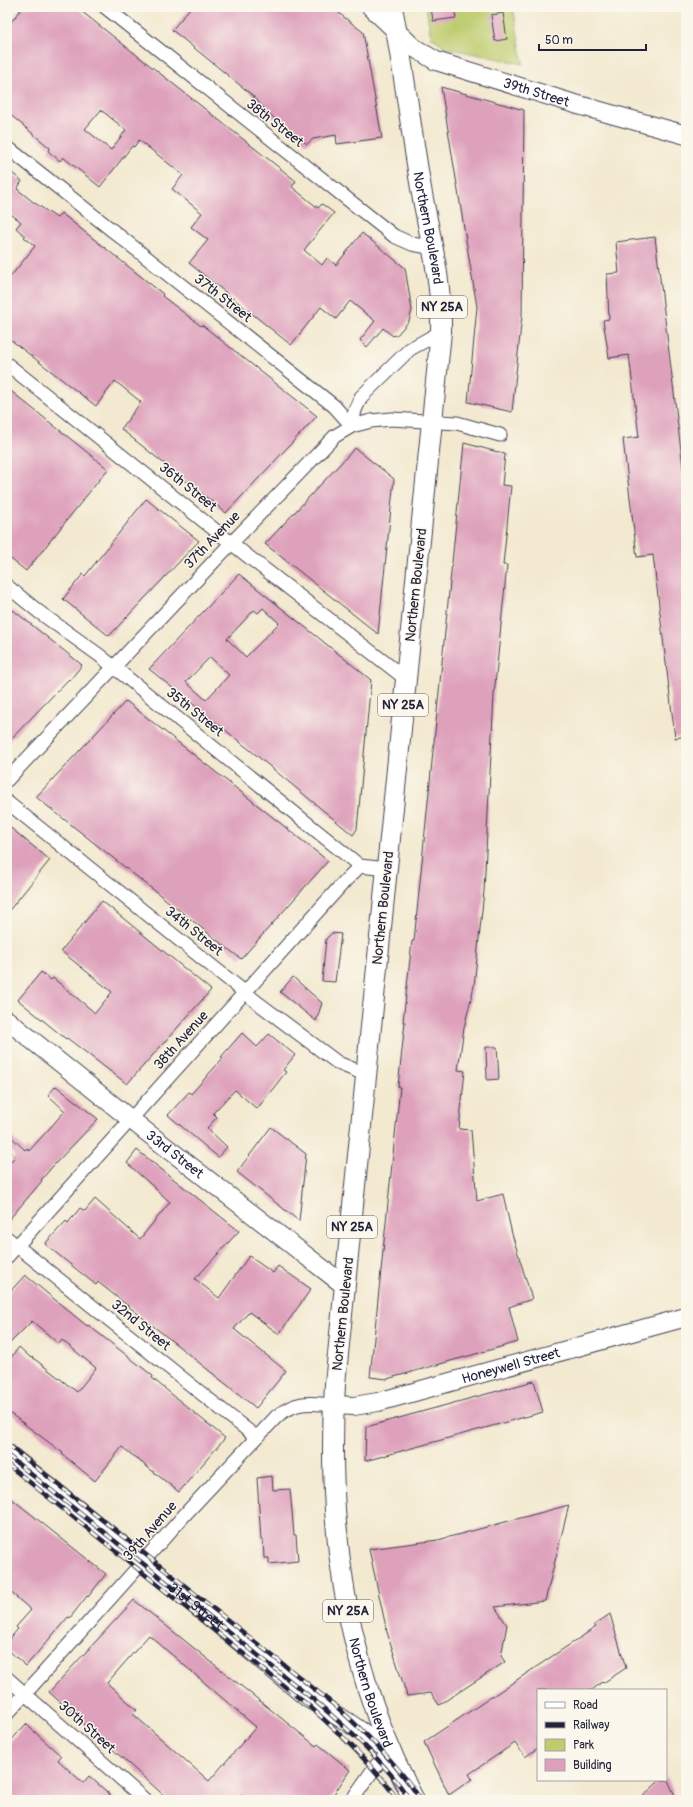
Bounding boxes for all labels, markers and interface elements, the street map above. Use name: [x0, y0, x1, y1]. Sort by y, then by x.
scale bar: [539, 26, 646, 52]
text: 50 m: [545, 33, 573, 48]
street label: 39th Street: [501, 74, 572, 110]
street label: 38th Street: [243, 95, 307, 151]
street label: Northern Boulevard: [410, 170, 447, 285]
street label: 37th Street: [191, 270, 255, 326]
road number: NY 25A: [417, 296, 467, 318]
street label: 36th Street: [156, 459, 221, 516]
street label: 37th Avenue: [180, 508, 244, 572]
street label: Northern Boulevard: [402, 527, 430, 643]
street label: 35th Street: [163, 684, 227, 740]
road number: NY 25A: [378, 694, 428, 716]
street label: Northern Boulevard: [369, 850, 397, 966]
street label: 34th Street: [162, 903, 226, 960]
street label: 38th Avenue: [150, 1007, 212, 1073]
street label: 33rd Street: [143, 1126, 208, 1182]
road number: NY 25A: [327, 1216, 377, 1238]
street label: Northern Boulevard: [329, 1256, 357, 1372]
street label: 32nd Street: [108, 1296, 174, 1354]
street label: Honeywell Street: [460, 1344, 562, 1387]
street label: 39th Avenue: [120, 1498, 181, 1564]
street label: 31st Street: [165, 1579, 228, 1633]
road number: NY 25A: [323, 1600, 373, 1622]
street label: Northern Boulevard: [346, 1636, 397, 1750]
legend: [537, 1689, 667, 1781]
street label: 30th Street: [55, 1697, 119, 1757]
text: Road: [573, 1698, 598, 1713]
text: Railway: [573, 1718, 609, 1733]
text: Park: [573, 1738, 594, 1753]
text: Building: [573, 1758, 612, 1773]

